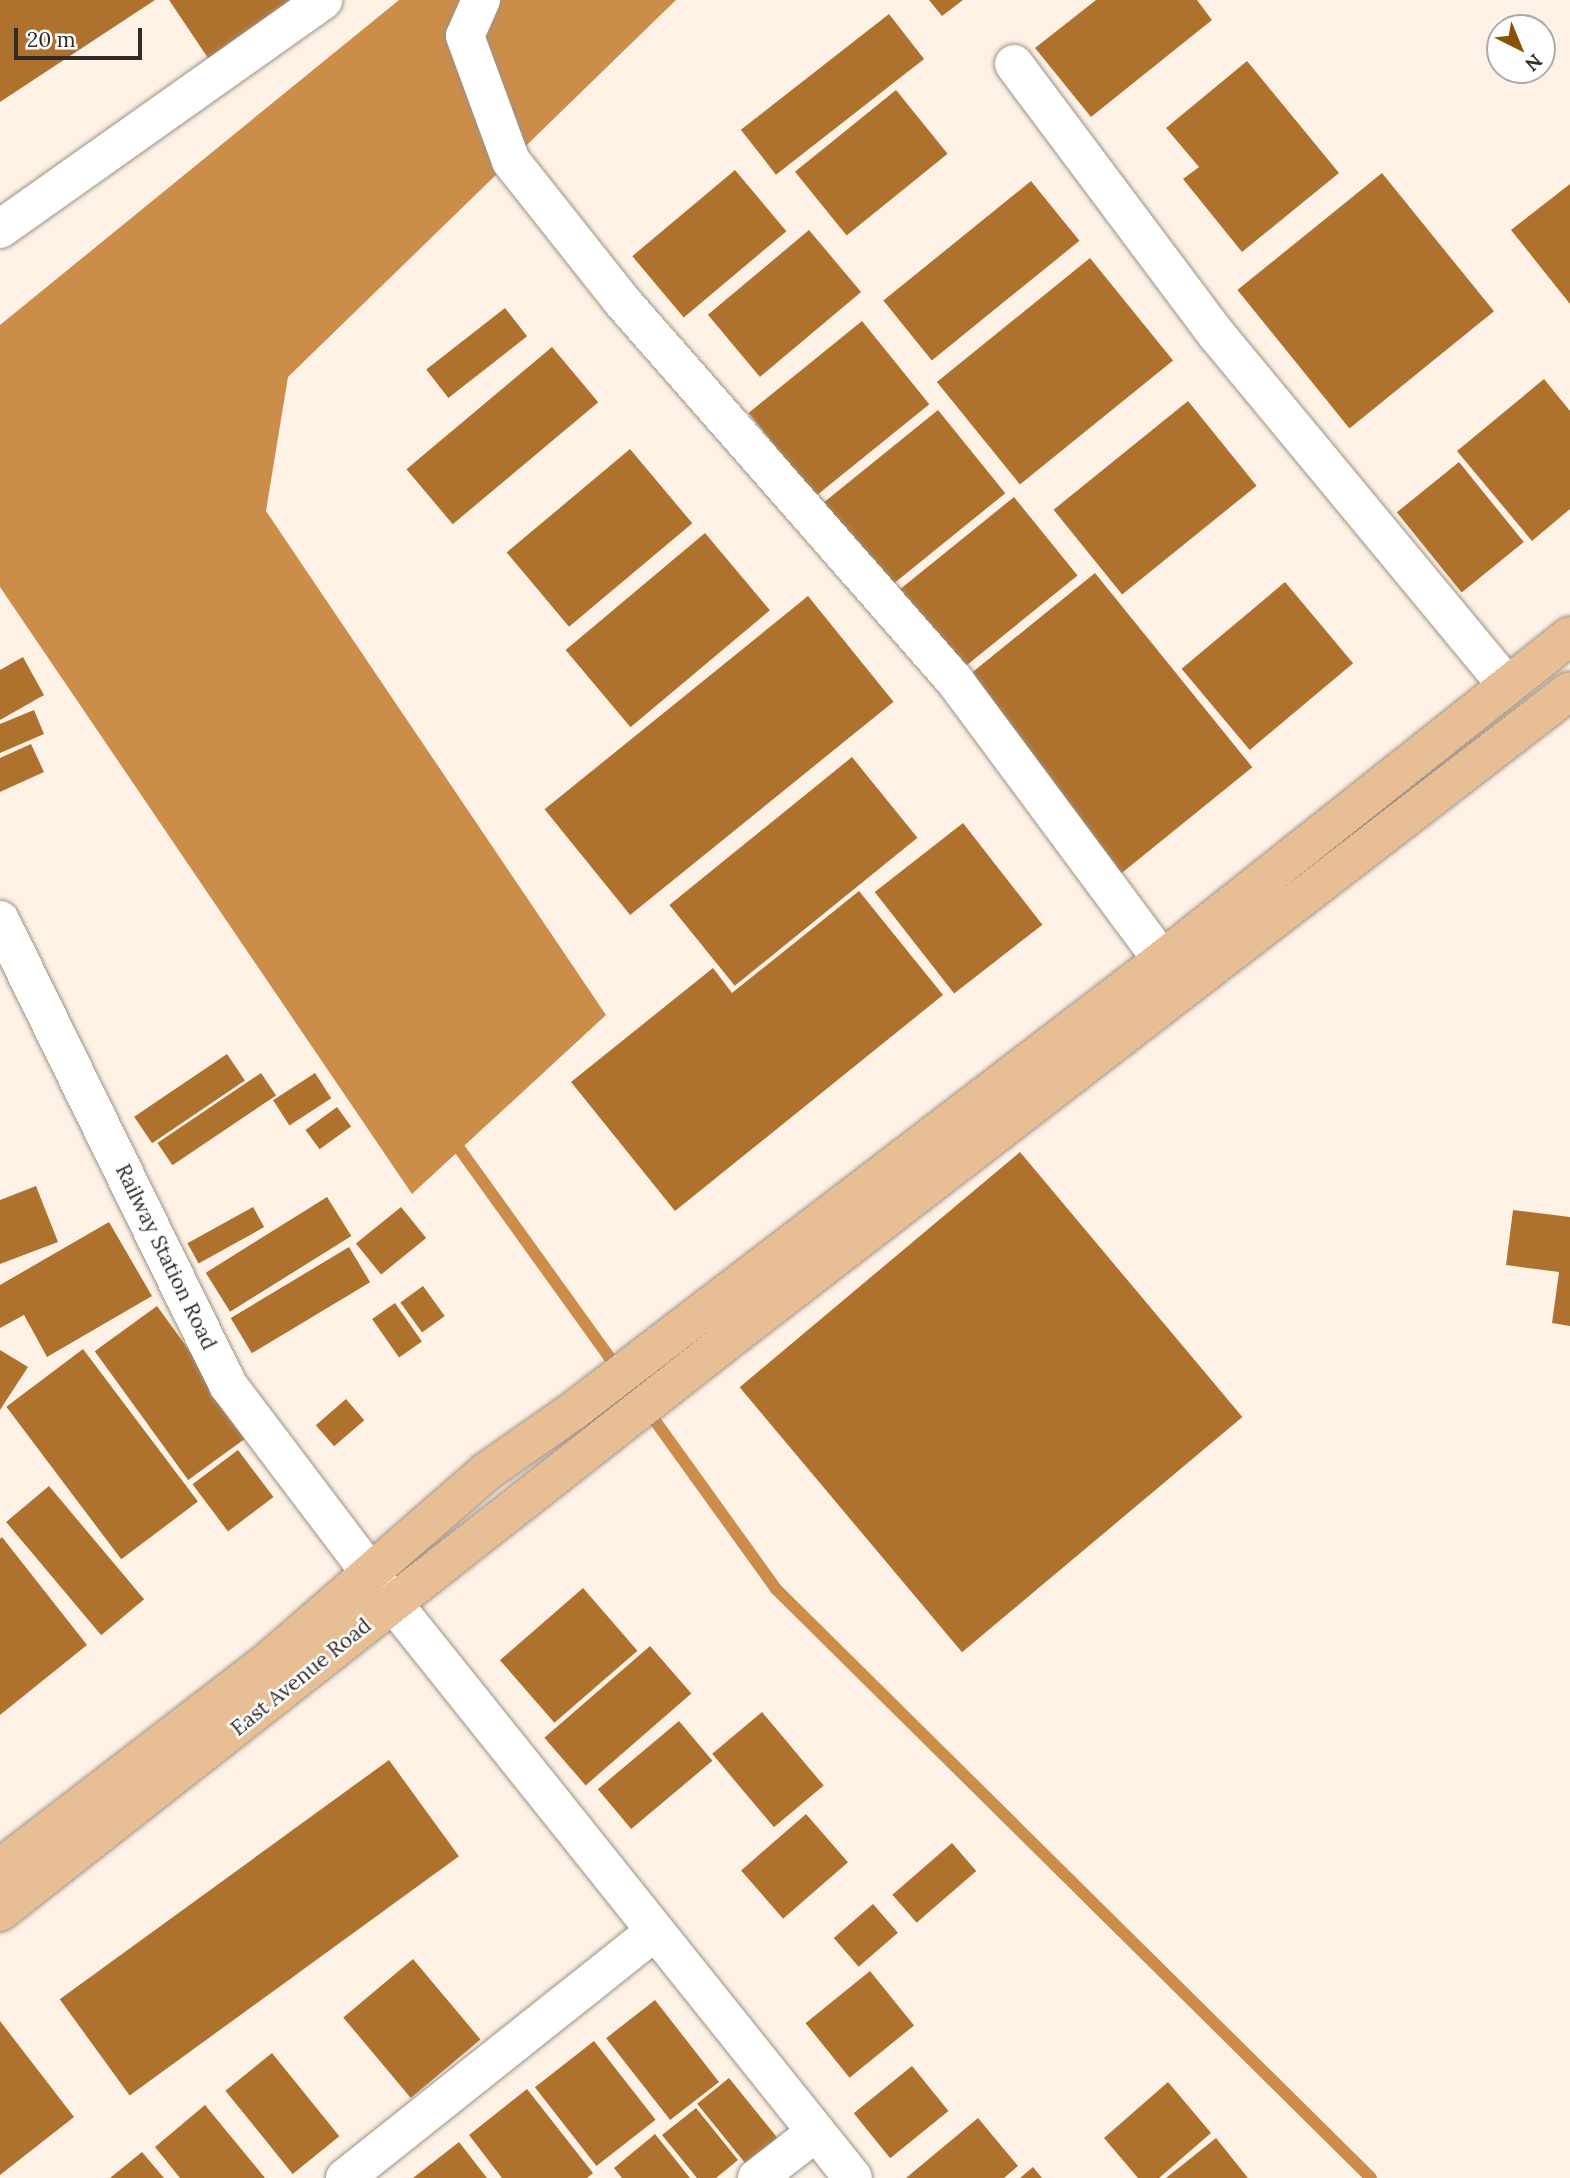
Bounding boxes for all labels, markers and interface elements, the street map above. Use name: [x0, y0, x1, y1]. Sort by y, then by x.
scale bar: [18, 14, 145, 58]
north arrow: [1486, 14, 1556, 84]
text: 20 m: [27, 26, 76, 53]
text: N: [1520, 49, 1548, 77]
street label: Railway Station Road: [110, 1160, 222, 1354]
street label: East Avenue Road: [226, 1613, 376, 1741]

